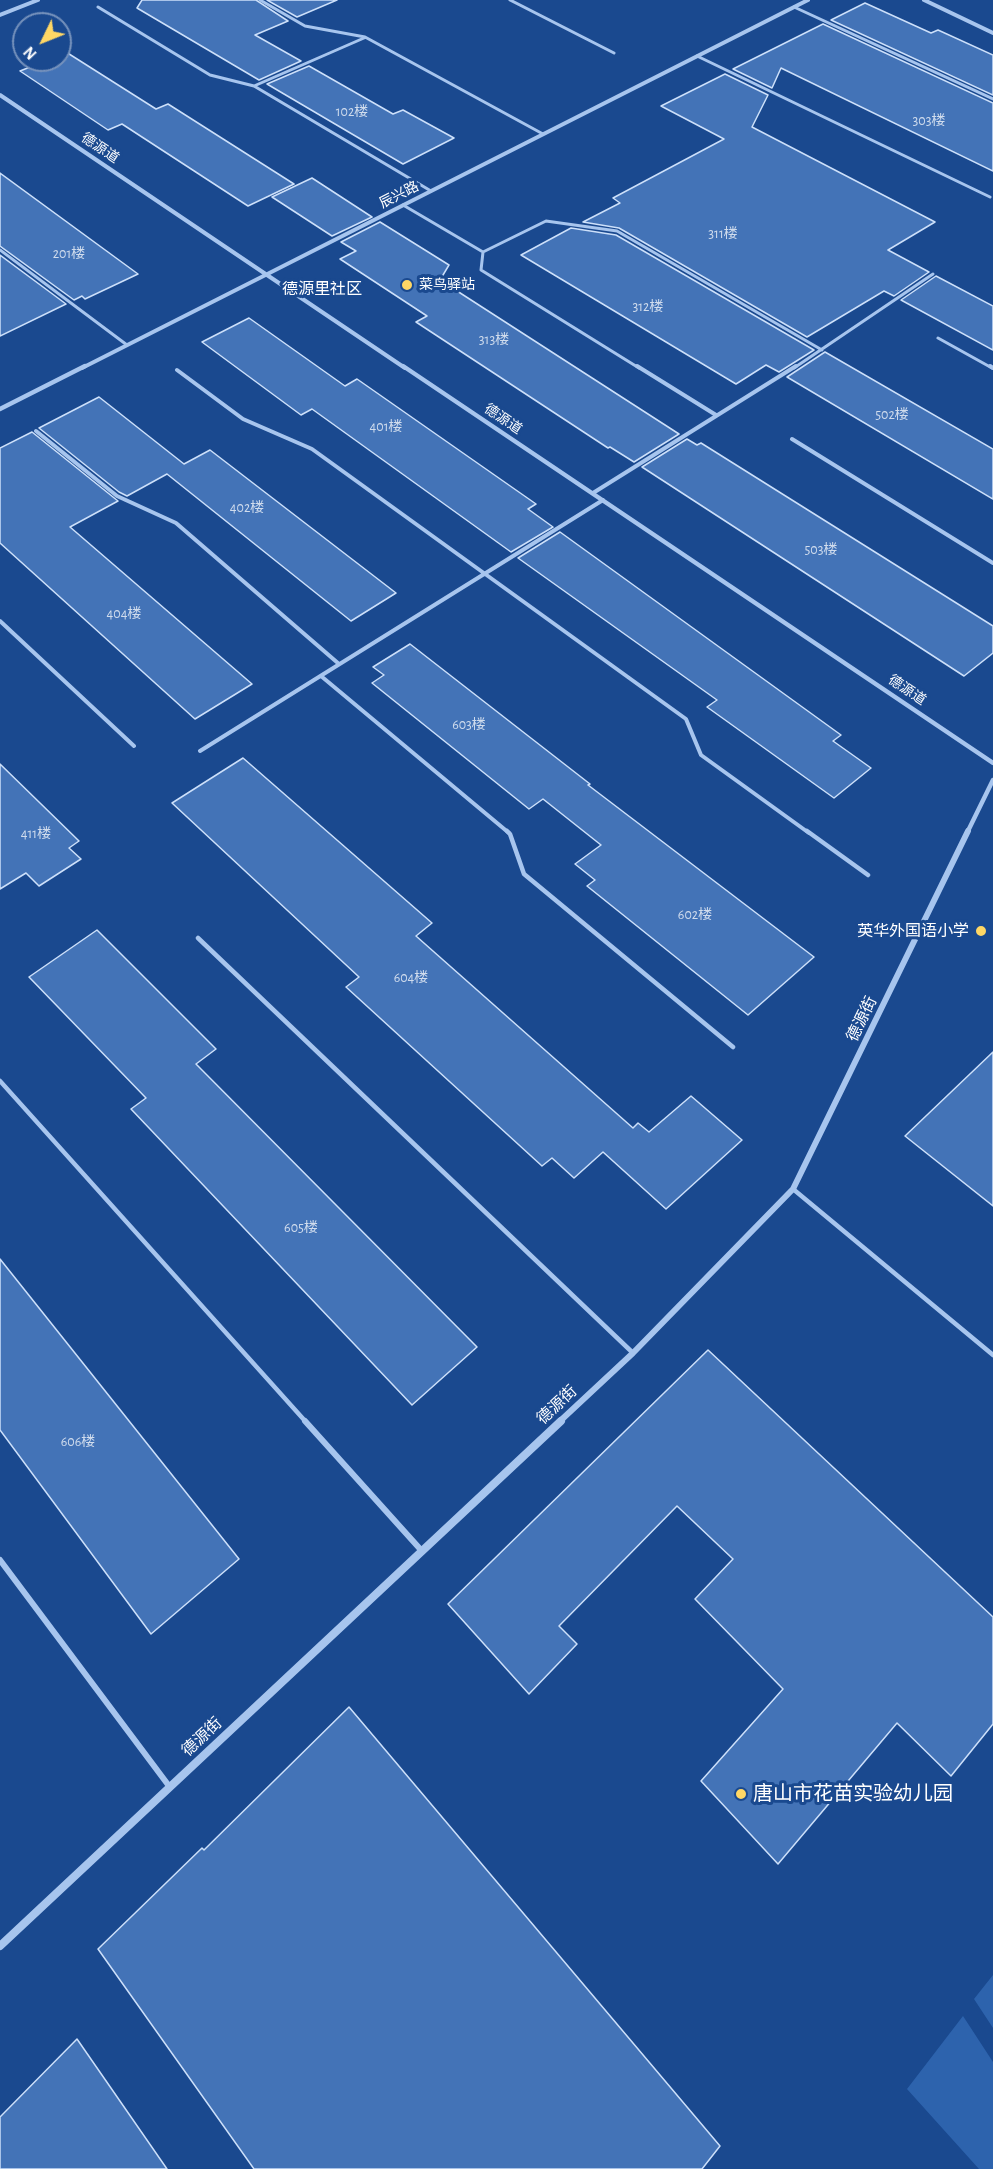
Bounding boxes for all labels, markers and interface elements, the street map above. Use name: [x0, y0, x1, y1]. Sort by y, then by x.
north arrow: [12, 12, 72, 72]
text: N: [21, 43, 40, 62]
house number: 102楼: [336, 104, 368, 120]
house number: 303楼: [913, 113, 945, 129]
street label: 德源道: [78, 129, 122, 167]
street label: 辰兴路: [376, 178, 422, 212]
house number: 311楼: [708, 226, 738, 242]
house number: 201楼: [53, 246, 85, 262]
place label: 菜鸟驿站: [419, 277, 475, 293]
marker: 菜鸟驿站: [400, 278, 414, 292]
district label: 德源里社区: [282, 279, 362, 299]
house number: 312楼: [633, 299, 663, 315]
house number: 313楼: [479, 332, 509, 348]
street label: 德源道: [481, 400, 525, 438]
house number: 502楼: [875, 407, 909, 423]
house number: 401楼: [370, 419, 402, 435]
house number: 402楼: [230, 500, 264, 516]
house number: 503楼: [804, 542, 838, 558]
house number: 404楼: [107, 606, 141, 622]
street label: 德源道: [885, 671, 929, 709]
house number: 603楼: [452, 717, 486, 733]
house number: 411楼: [21, 826, 51, 842]
house number: 602楼: [678, 907, 712, 923]
place label: 英华外国语小学: [857, 921, 969, 941]
marker: 英华外国语小学: [974, 924, 988, 938]
house number: 604楼: [394, 970, 428, 986]
street label: 德源街: [843, 993, 881, 1045]
house number: 605楼: [284, 1220, 318, 1236]
street label: 德源街: [533, 1382, 581, 1428]
house number: 606楼: [61, 1434, 95, 1450]
street label: 德源街: [178, 1714, 226, 1760]
place label: 唐山市花苗实验幼儿园: [753, 1782, 953, 1806]
marker: 唐山市花苗实验幼儿园: [734, 1787, 748, 1801]

